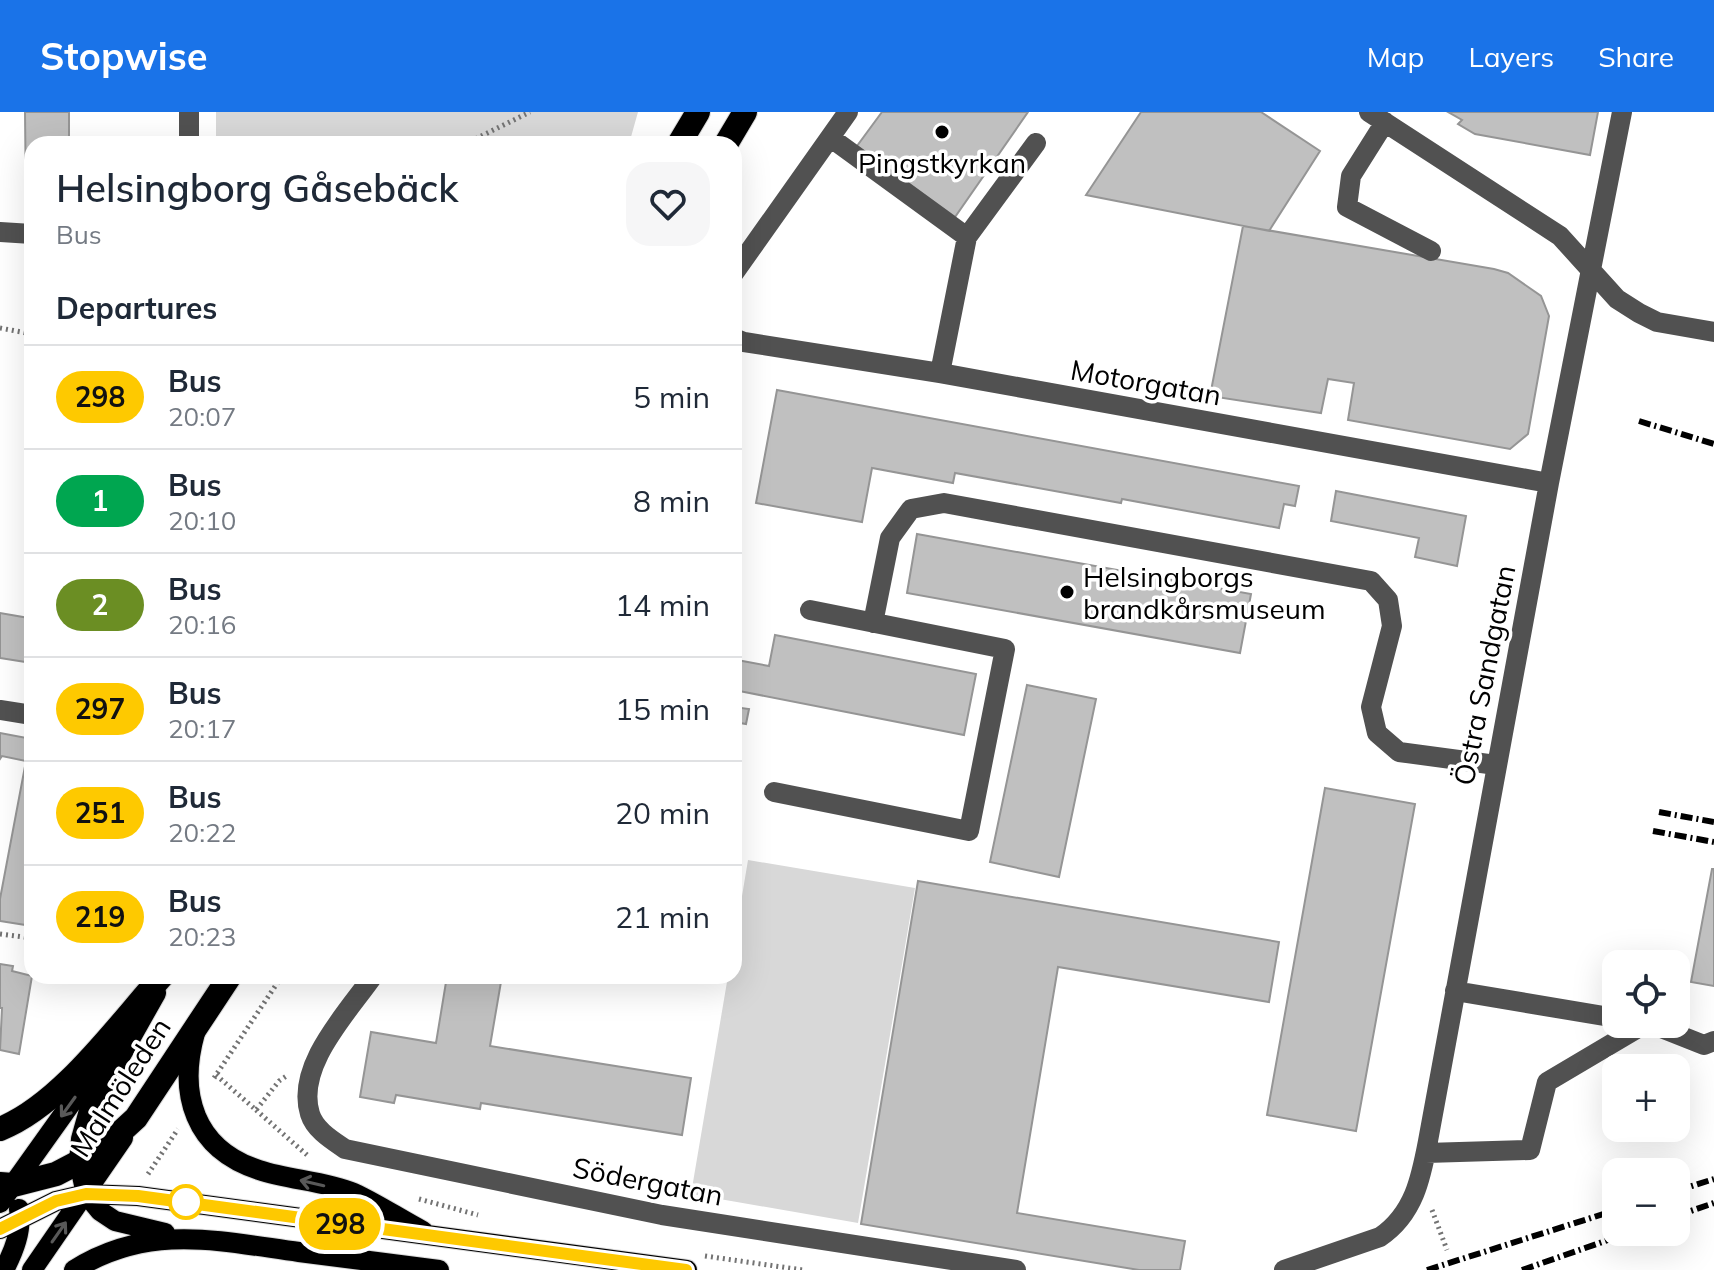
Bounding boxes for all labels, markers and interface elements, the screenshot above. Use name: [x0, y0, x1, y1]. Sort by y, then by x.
text: Stopwise: [40, 32, 208, 80]
text: Map: [1367, 39, 1424, 74]
text: Layers: [1468, 39, 1554, 74]
text: Share: [1598, 39, 1674, 74]
marker: Pingstkyrkan: [933, 123, 951, 141]
place label: Pingstkyrkan: [858, 145, 1026, 180]
button: heart: [626, 162, 710, 246]
text: Helsingborg Gåsebäck: [56, 164, 459, 212]
text: Bus: [56, 218, 102, 251]
text: Departures: [56, 289, 217, 327]
street label: Motorgatan: [1068, 352, 1224, 412]
text: Bus: [168, 362, 222, 400]
text: 5 min: [633, 378, 710, 416]
text: 298: [75, 379, 125, 414]
text: 20:07: [168, 400, 236, 433]
text: Bus: [168, 466, 222, 504]
text: 8 min: [633, 482, 710, 520]
text: 1: [92, 483, 108, 518]
text: 20:10: [168, 504, 236, 537]
place label: Helsingborgs brandkårsmuseum: [1083, 559, 1326, 626]
street label: Östra Sandgatan: [1446, 562, 1522, 788]
text: Bus: [168, 570, 222, 608]
marker: Helsingborgs brandkårsmuseum: [1058, 583, 1076, 601]
text: 14 min: [615, 586, 710, 624]
text: 2: [92, 587, 108, 622]
text: 20:16: [168, 608, 236, 641]
text: Bus: [168, 674, 222, 712]
text: 15 min: [615, 690, 710, 728]
text: 297: [75, 691, 125, 726]
text: 20:17: [168, 712, 236, 745]
text: Bus: [168, 778, 222, 816]
text: 20 min: [615, 794, 710, 832]
text: 251: [75, 795, 125, 830]
text: 20:22: [168, 816, 236, 849]
text: Bus: [168, 882, 222, 920]
text: 21 min: [615, 898, 710, 936]
text: 219: [75, 899, 125, 934]
text: 20:23: [168, 920, 236, 953]
map controls: [1602, 950, 1690, 1246]
button: locate: [1602, 950, 1690, 1038]
street label: Malmöleden: [62, 1011, 178, 1163]
button: +: [1602, 1054, 1690, 1142]
one-way arrow: [60, 1095, 77, 1117]
street label: Södergatan: [570, 1149, 726, 1213]
button: −: [1602, 1158, 1690, 1246]
one-way arrow: [300, 1175, 326, 1190]
unlabelled marker: [169, 1185, 203, 1219]
line badge: 298: [294, 1198, 386, 1250]
text: 298: [315, 1206, 365, 1241]
one-way arrow: [51, 1222, 67, 1244]

